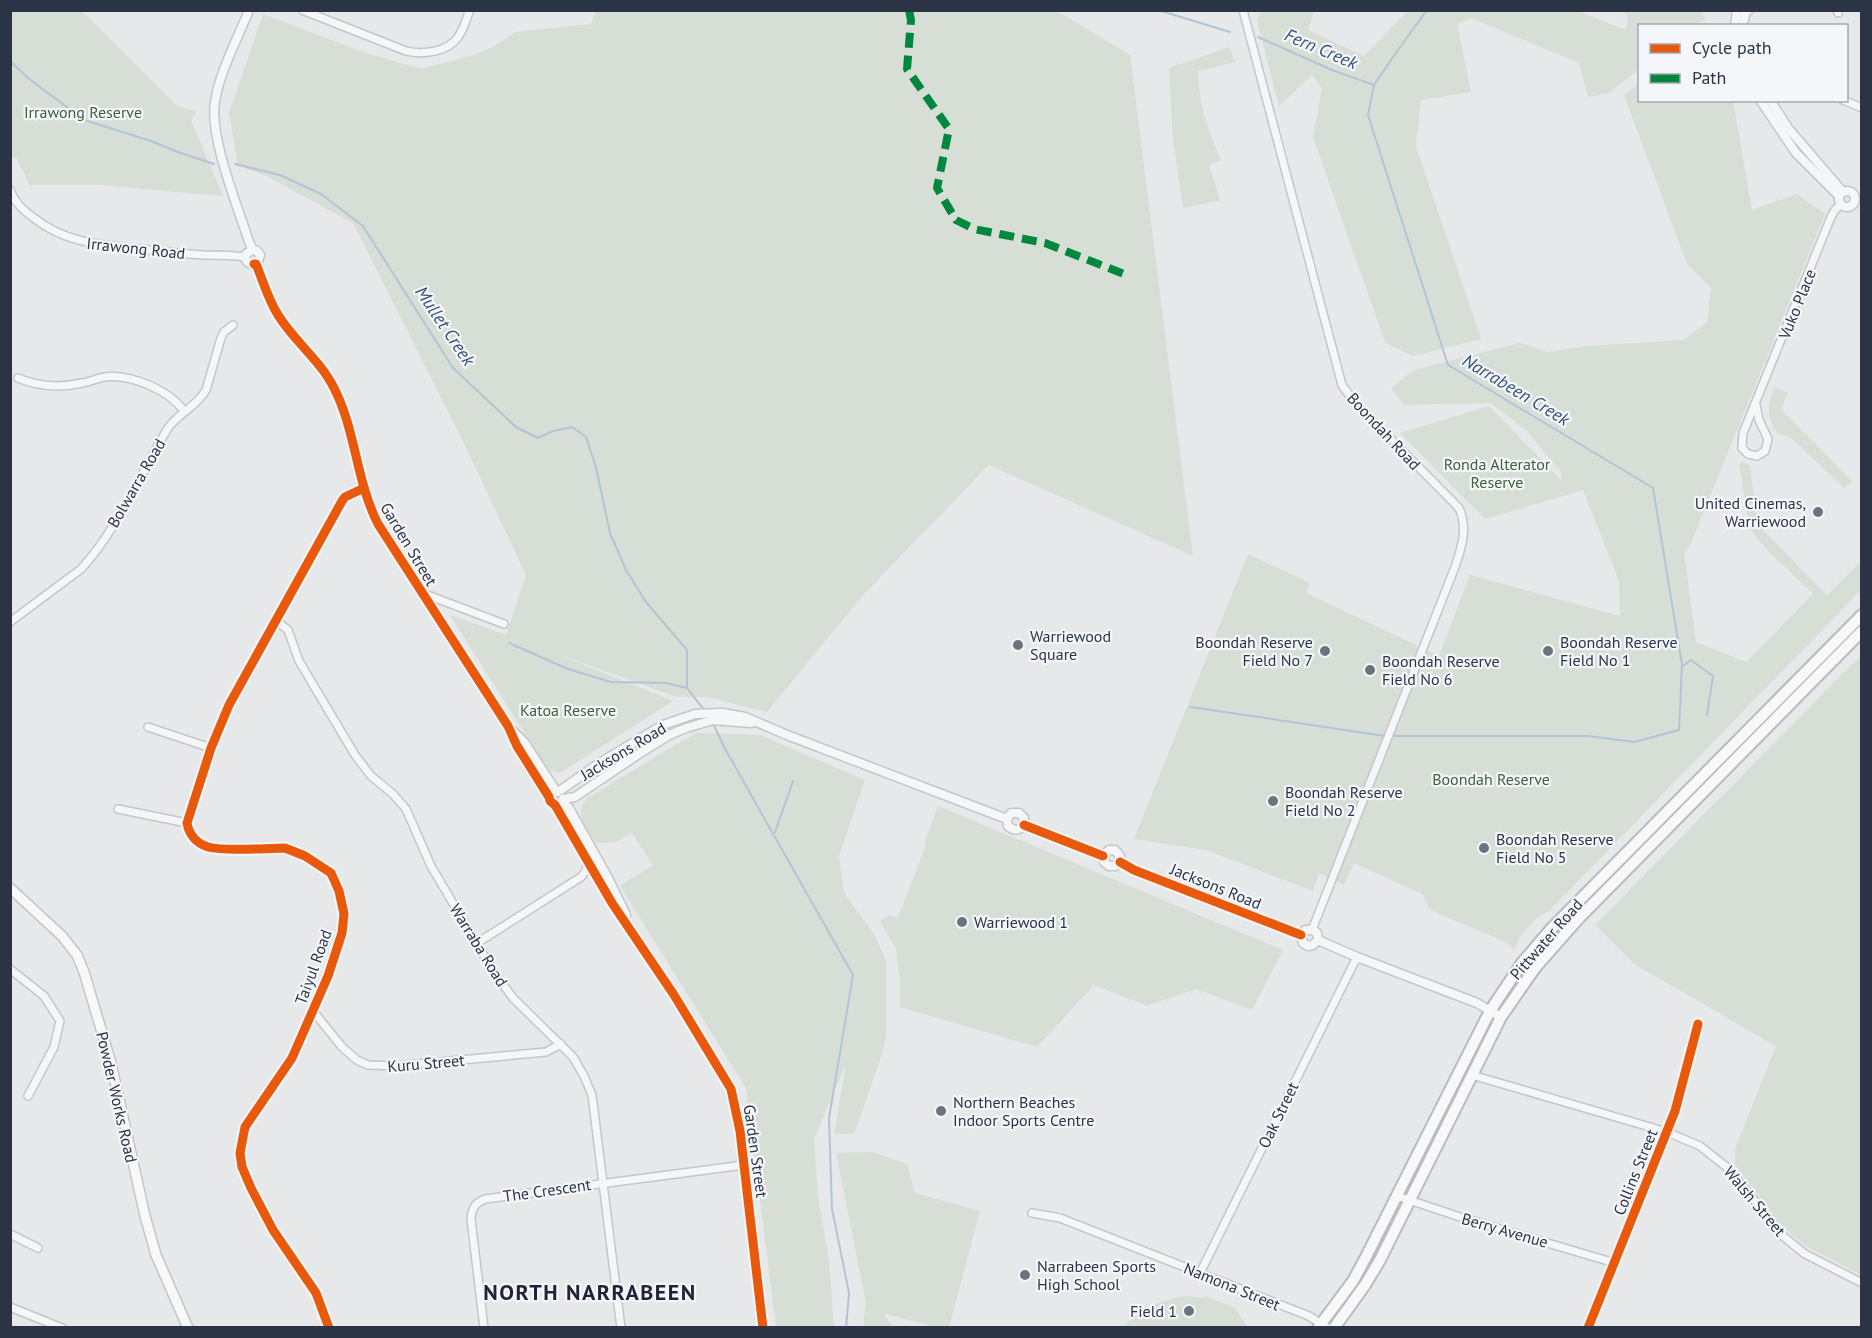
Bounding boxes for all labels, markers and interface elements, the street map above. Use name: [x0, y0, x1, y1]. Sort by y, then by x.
water label: Fern Creek: [1281, 23, 1362, 75]
legend: [1638, 24, 1848, 102]
text: Cycle path: [1692, 36, 1772, 59]
text: Path: [1692, 66, 1726, 89]
park label: Irrawong Reserve: [24, 102, 142, 122]
street label: Irrawong Road: [86, 233, 186, 263]
street label: Vuko Place: [1774, 266, 1820, 343]
water label: Mullet Creek: [410, 281, 481, 371]
water label: Narrabeen Creek: [1458, 349, 1575, 431]
street label: Boondah Road: [1343, 388, 1425, 474]
street label: Bolwarra Road: [103, 435, 169, 531]
park label: Ronda Alterator Reserve: [1444, 454, 1551, 492]
place label: United Cinemas, Warriewood: [1695, 493, 1806, 531]
street label: Garden Street: [376, 499, 442, 590]
marker: United Cinemas, Warriewood: [1811, 505, 1825, 519]
place label: Warriewood Square: [1030, 626, 1111, 664]
place label: Boondah Reserve Field No 7: [1195, 632, 1313, 670]
place label: Boondah Reserve Field No 1: [1560, 632, 1678, 670]
marker: Warriewood Square: [1011, 638, 1025, 652]
marker: Boondah Reserve Field No 7: [1318, 644, 1332, 658]
marker: Boondah Reserve Field No 1: [1541, 644, 1555, 658]
place label: Boondah Reserve Field No 6: [1382, 651, 1500, 689]
marker: Boondah Reserve Field No 6: [1363, 663, 1377, 677]
park label: Katoa Reserve: [520, 700, 616, 720]
street label: Jacksons Road: [576, 718, 669, 785]
park label: Boondah Reserve: [1432, 769, 1550, 789]
place label: Boondah Reserve Field No 2: [1285, 782, 1403, 820]
marker: Boondah Reserve Field No 2: [1266, 794, 1280, 808]
place label: Boondah Reserve Field No 5: [1496, 829, 1614, 867]
marker: Boondah Reserve Field No 5: [1477, 841, 1491, 855]
street label: Jacksons Road: [1167, 858, 1264, 913]
street label: Pittwater Road: [1505, 894, 1587, 984]
street label: Warraba Road: [446, 900, 512, 990]
place label: Warriewood 1: [974, 912, 1068, 932]
marker: Warriewood 1: [955, 915, 969, 929]
street label: Taiyul Road: [290, 927, 336, 1007]
street label: Powder Works Road: [92, 1030, 142, 1164]
street label: Kuru Street: [387, 1050, 466, 1076]
street label: Oak Street: [1253, 1078, 1303, 1151]
place label: Northern Beaches Indoor Sports Centre: [953, 1092, 1094, 1130]
street label: Garden Street: [740, 1103, 773, 1199]
marker: Northern Beaches Indoor Sports Centre: [934, 1104, 948, 1118]
street label: Collins Street: [1609, 1125, 1662, 1218]
street label: Walsh Street: [1720, 1162, 1791, 1241]
street label: The Crescent: [502, 1174, 593, 1206]
street label: Berry Avenue: [1459, 1208, 1551, 1252]
place label: Narrabeen Sports High School: [1037, 1256, 1156, 1294]
street label: Namona Street: [1181, 1258, 1284, 1315]
marker: Narrabeen Sports High School: [1018, 1268, 1032, 1282]
district label: NORTH NARRABEEN: [483, 1278, 697, 1306]
place label: Field 1: [1130, 1301, 1177, 1321]
marker: Field 1: [1182, 1304, 1196, 1318]

